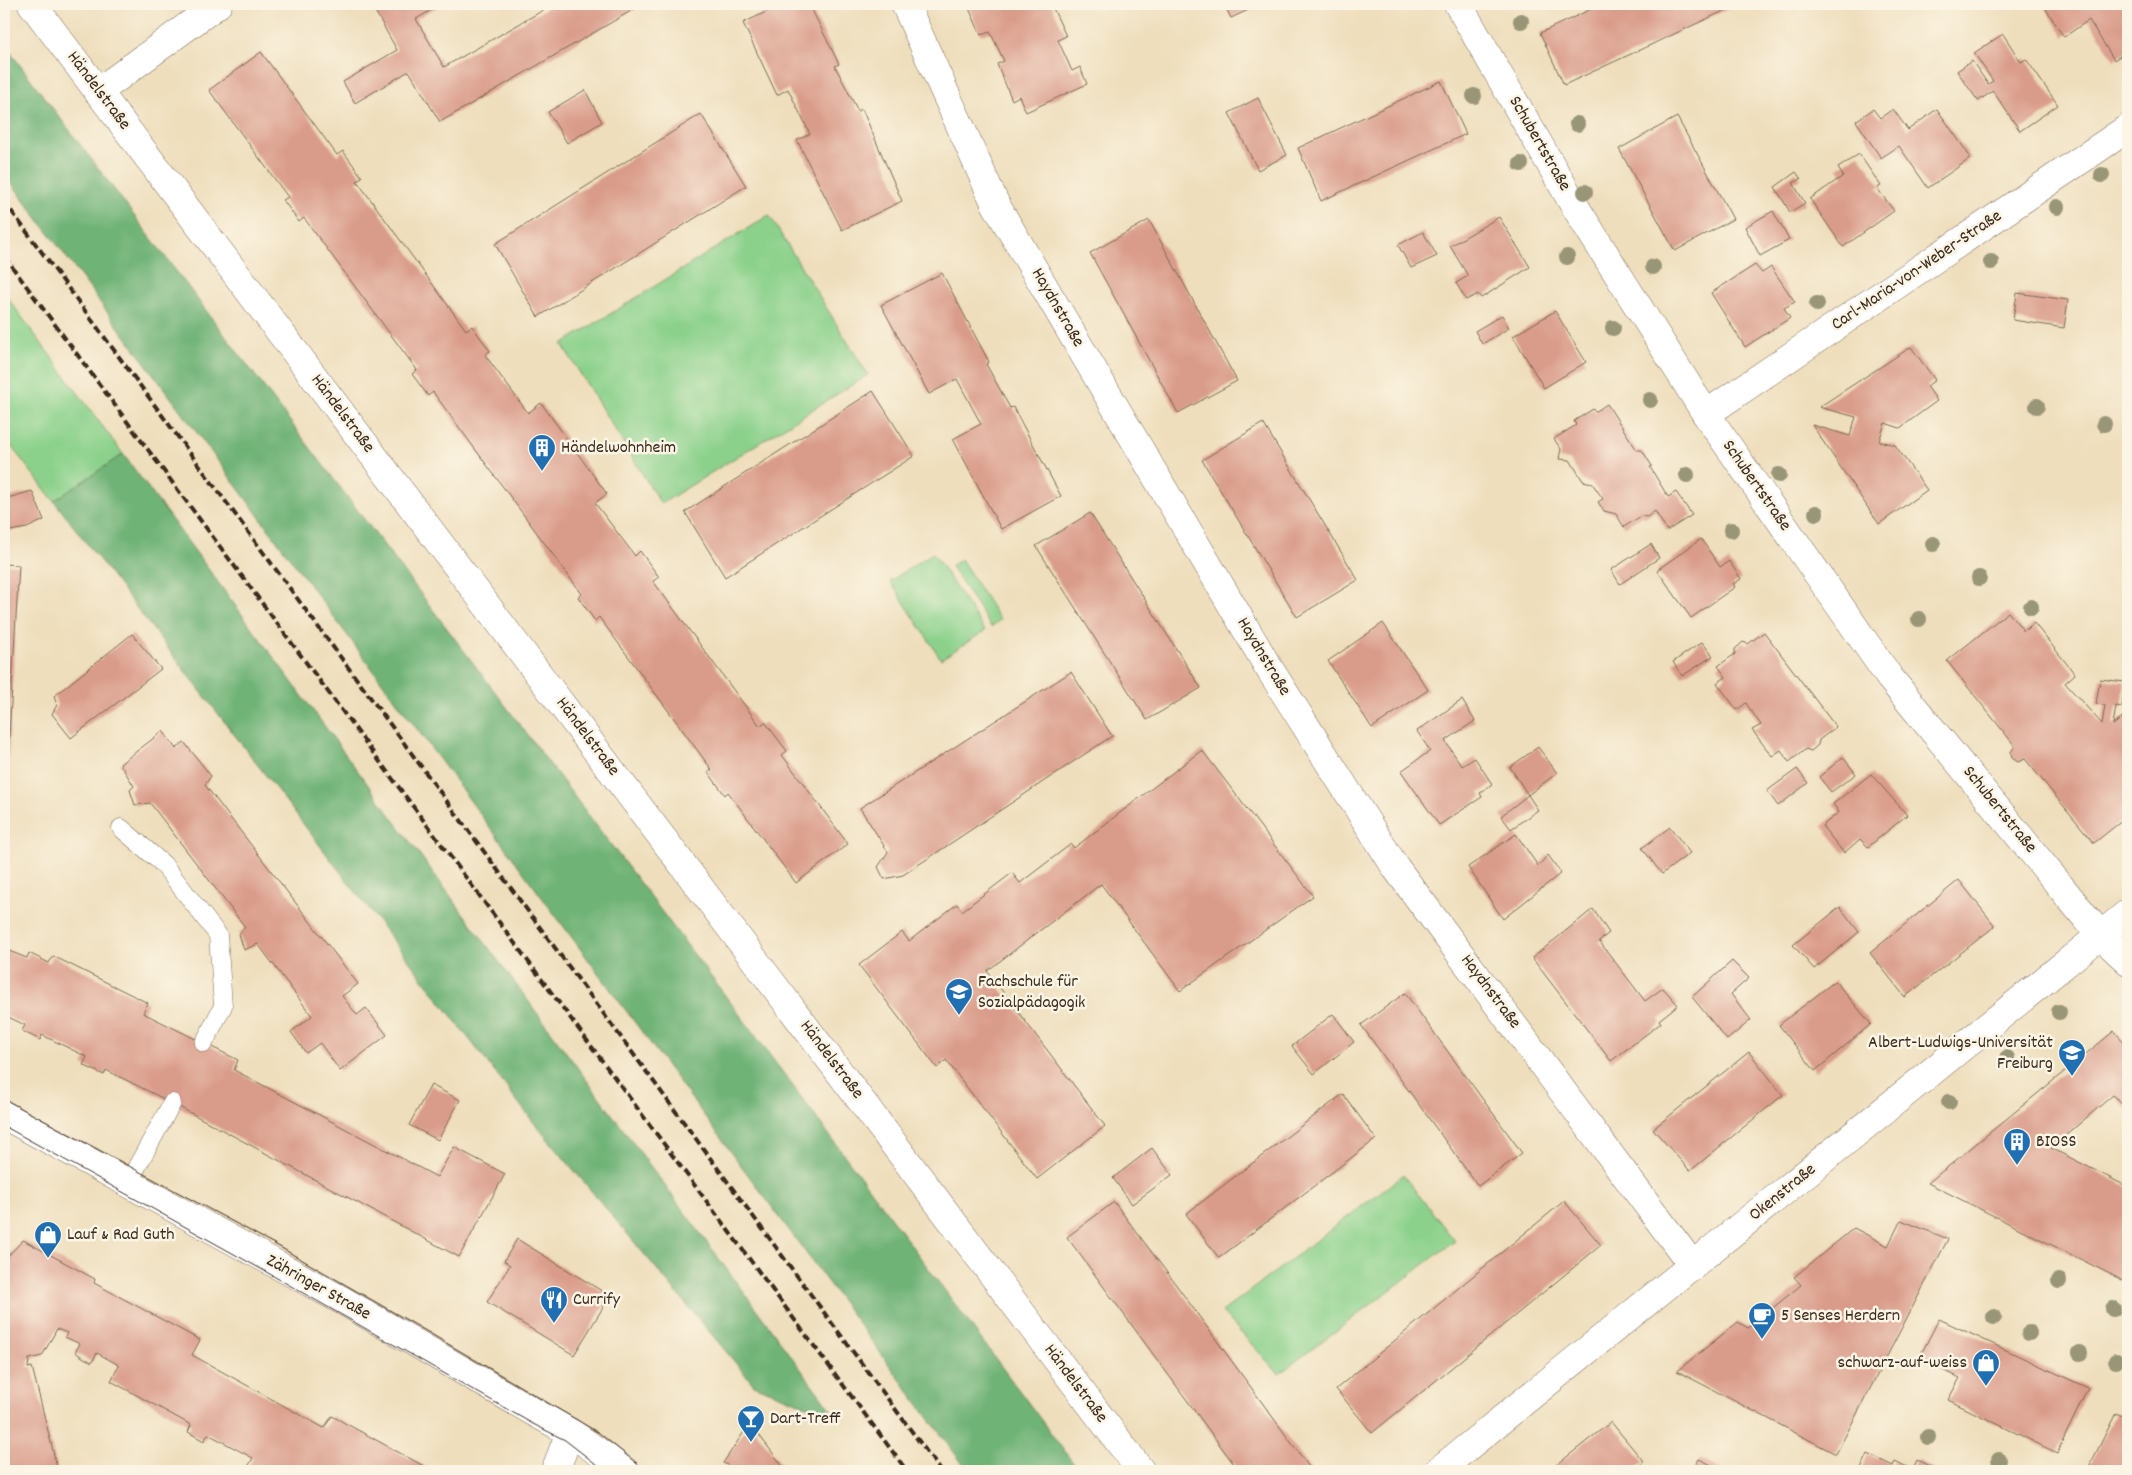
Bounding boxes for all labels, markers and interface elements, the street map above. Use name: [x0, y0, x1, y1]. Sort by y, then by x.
street label: Händelstraße: [60, 46, 136, 136]
street label: Schubertstraße: [1502, 92, 1576, 196]
street label: Carl-Maria-von-Weber-Straße: [1827, 204, 2007, 338]
street label: Haydnstraße: [1024, 264, 1090, 352]
street label: Händelstraße: [304, 369, 380, 459]
building icon: Händelwohnheim: [527, 433, 557, 472]
street label: Schubertstraße: [1715, 435, 1797, 537]
place label: Händelwohnheim: [561, 436, 676, 461]
street label: Haydnstraße: [1230, 613, 1296, 701]
street label: Händelstraße: [549, 692, 625, 782]
street label: Schubertstraße: [1956, 761, 2042, 859]
street label: Haydnstraße: [1454, 950, 1526, 1035]
place label: Fachschule für Sozialpädagogik: [978, 970, 1085, 1016]
school or university icon: Fachschule für Sozialpädagogik: [944, 977, 974, 1016]
street label: Händelstraße: [793, 1015, 869, 1105]
place label: Albert-Ludwigs-Universität Freiburg: [1868, 1031, 2053, 1077]
school or university icon: Albert-Ludwigs-Universität Freiburg: [2057, 1038, 2087, 1077]
building icon: BIOSS: [2002, 1127, 2032, 1166]
place label: BIOSS: [2036, 1130, 2076, 1155]
street label: Okenstraße: [1744, 1158, 1822, 1228]
shop icon: Lauf & Rad Guth: [33, 1220, 63, 1259]
place label: Lauf & Rad Guth: [67, 1223, 175, 1248]
street label: Zähringer Straße: [261, 1249, 375, 1327]
restaurant icon: Currify: [539, 1285, 569, 1324]
place label: Currify: [573, 1288, 621, 1313]
cafe icon: 5 Senses Herdern: [1747, 1301, 1777, 1340]
place label: 5 Senses Herdern: [1781, 1304, 1900, 1329]
street label: Händelstraße: [1037, 1339, 1113, 1429]
shop icon: schwarz-auf-weiss: [1971, 1348, 2001, 1387]
place label: schwarz-auf-weiss: [1838, 1351, 1967, 1376]
bar icon: Dart-Treff: [736, 1404, 766, 1443]
place label: Dart-Treff: [770, 1407, 841, 1432]

